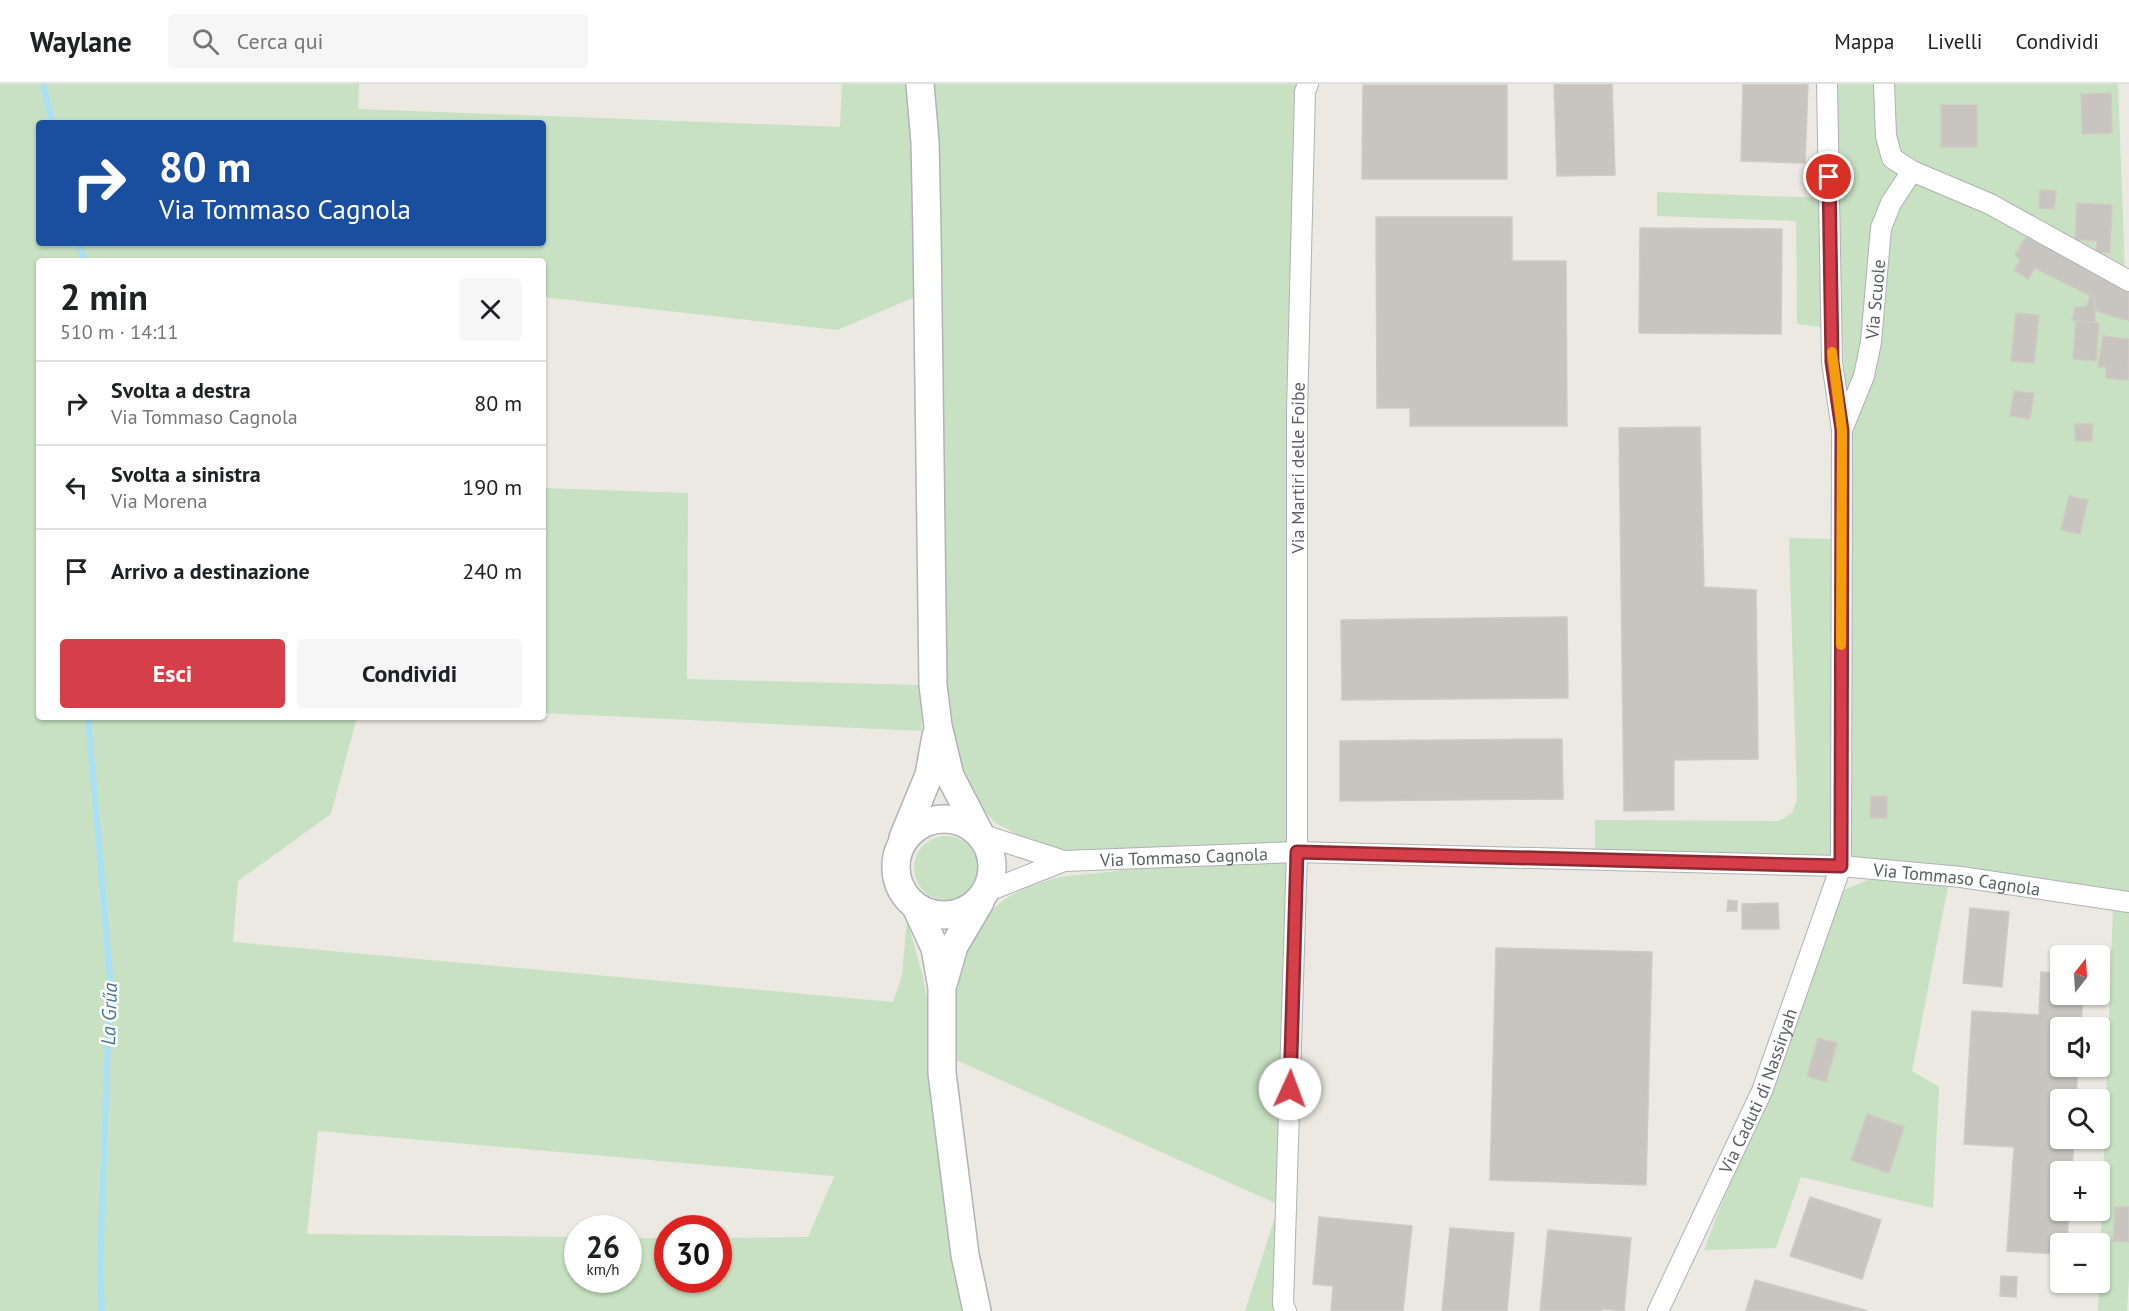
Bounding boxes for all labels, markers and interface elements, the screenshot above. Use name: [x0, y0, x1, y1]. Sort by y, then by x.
search box: [168, 14, 588, 68]
text: Waylane: [30, 23, 132, 60]
icon: search: [189, 25, 222, 58]
text: Cerca qui: [237, 27, 323, 55]
text: Mappa: [1834, 28, 1894, 55]
text: Livelli: [1927, 28, 1982, 55]
text: Condividi: [2015, 28, 2099, 55]
text: 80 m: [159, 139, 251, 194]
icon: right: [60, 144, 138, 222]
pin: [1803, 151, 1854, 202]
icon: arrive: [1812, 160, 1845, 193]
text: Via Tommaso Cagnola: [159, 192, 411, 226]
street label: Via Scuole: [1860, 258, 1890, 341]
text: 2 min: [60, 273, 148, 320]
button: close: [459, 278, 522, 341]
text: 510 m · 14:11: [60, 319, 178, 345]
text: Svolta a destra: [111, 376, 251, 404]
street label: Via Martiri delle Foibe: [1285, 382, 1309, 555]
icon: right: [60, 387, 93, 420]
text: 80 m: [474, 389, 522, 417]
text: Via Tommaso Cagnola: [111, 404, 298, 430]
text: Svolta a sinistra: [111, 460, 261, 488]
icon: left: [60, 471, 93, 504]
text: 190 m: [462, 473, 522, 501]
text: Via Morena: [111, 488, 207, 514]
icon: arrive: [60, 555, 93, 588]
text: Arrivo a destinazione: [111, 557, 310, 585]
text: 240 m: [462, 557, 522, 585]
button: Esci: [60, 639, 285, 708]
button: Condividi: [297, 639, 522, 708]
street label: Via Tommaso Cagnola: [1099, 842, 1268, 871]
street label: Via Tommaso Cagnola: [1871, 857, 2042, 900]
north arrow: [2050, 945, 2110, 1005]
map controls: [2050, 945, 2110, 1293]
water label: La Grűa: [95, 982, 123, 1046]
street label: Via Caduti di Nassiryah: [1713, 1005, 1802, 1178]
button: sound: [2050, 1017, 2110, 1077]
position arrow: [1258, 1057, 1322, 1121]
button: search: [2050, 1089, 2110, 1149]
button: +: [2050, 1161, 2110, 1221]
speed limit sign: 30: [654, 1215, 732, 1293]
text: 26: [586, 1227, 620, 1266]
button: −: [2050, 1233, 2110, 1293]
text: km/h: [587, 1260, 619, 1279]

